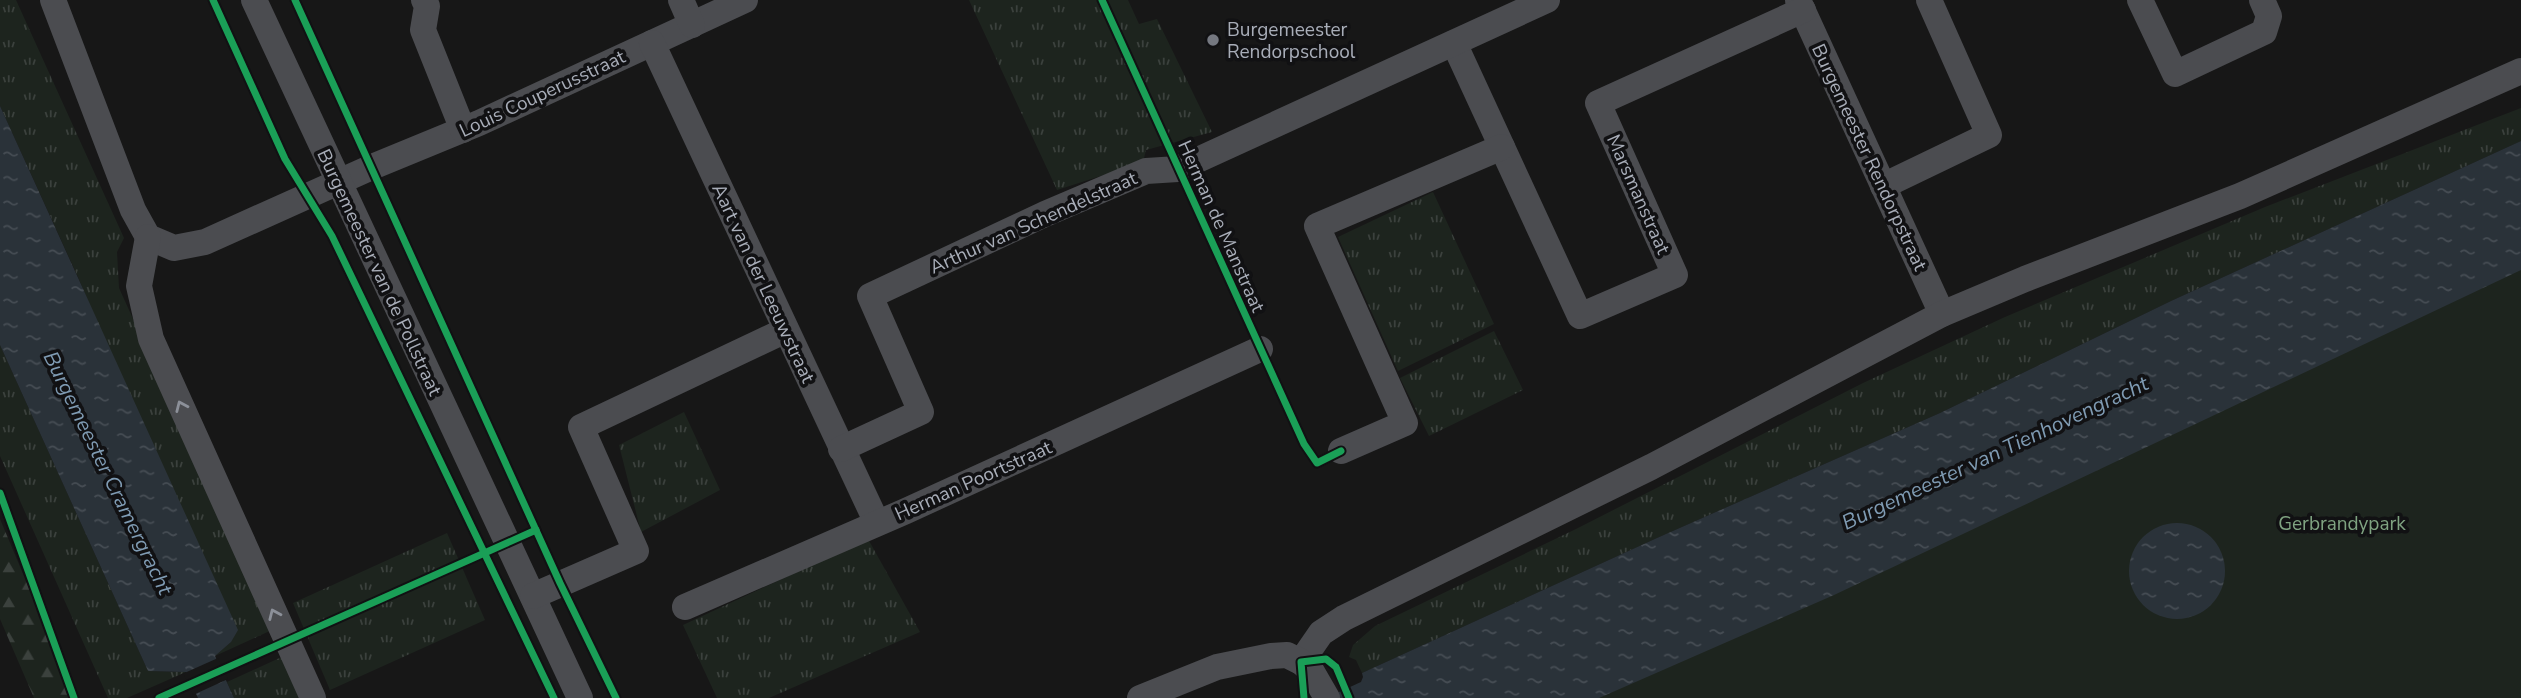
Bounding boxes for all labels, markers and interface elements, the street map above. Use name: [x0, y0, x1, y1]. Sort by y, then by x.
place label: Burgemeester Rendorpschool: [1227, 17, 1356, 65]
marker: Burgemeester Rendorpschool: [1205, 32, 1221, 48]
street label: Burgemeester Rendorpstraat: [1805, 40, 1933, 275]
street label: Louis Couperusstraat: [455, 44, 630, 144]
street label: Marsmanstraat: [1600, 130, 1676, 259]
street label: Herman de Manstraat: [1171, 136, 1271, 317]
street label: Burgemeester van de Pollstraat: [310, 145, 448, 400]
street label: Arthur van Schendelstraat: [926, 165, 1141, 280]
street label: Aart van der Leeuwstraat: [705, 180, 821, 388]
water label: Burgemeester Cramergracht: [37, 347, 180, 600]
water label: Burgemeester van Tienhovengracht: [1837, 369, 2153, 537]
one-way arrow: [175, 401, 189, 413]
street label: Herman Poortstraat: [891, 434, 1056, 527]
park label: Gerbrandypark: [2278, 511, 2406, 537]
one-way arrow: [268, 608, 282, 621]

